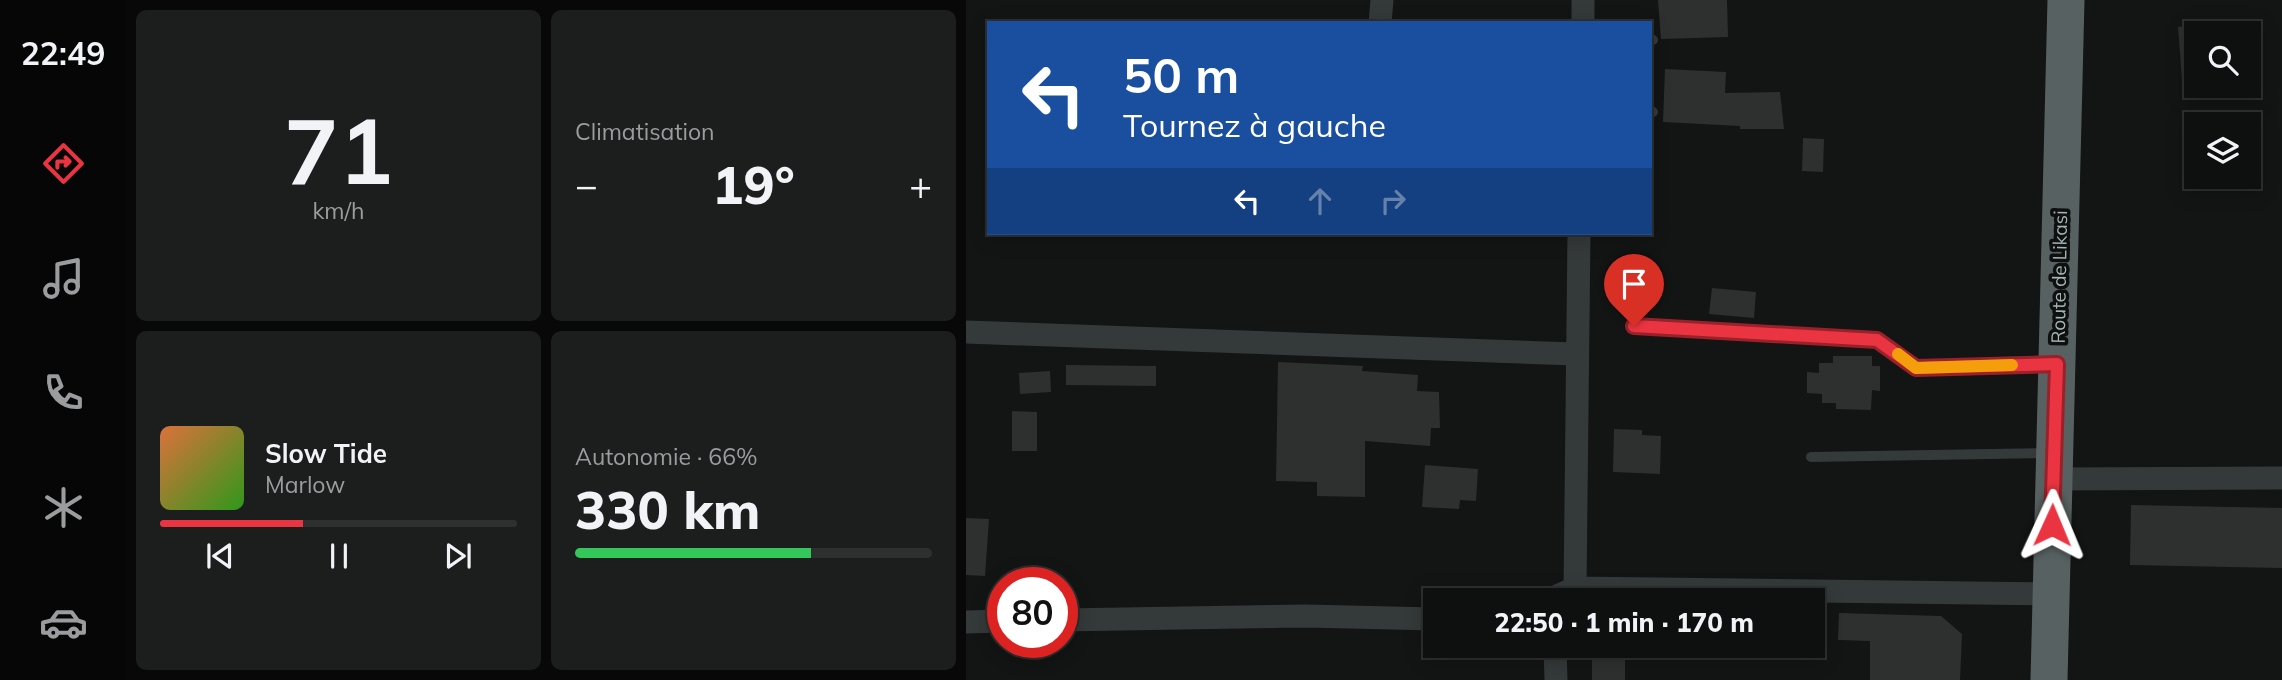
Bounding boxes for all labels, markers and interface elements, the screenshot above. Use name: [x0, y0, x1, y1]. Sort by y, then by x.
map controls: [2184, 21, 2261, 189]
button: search: [2184, 21, 2261, 98]
text: 22:49: [21, 33, 105, 73]
text: 50 m: [1123, 44, 1239, 105]
icon: left: [1008, 49, 1099, 140]
text: 71: [284, 93, 393, 207]
text: Tournez à gauche: [1123, 105, 1386, 145]
button: layers: [2184, 112, 2261, 189]
text: Climatisation: [575, 117, 715, 146]
icon: directions: [39, 139, 88, 188]
text: 19°: [712, 152, 795, 217]
text: −: [575, 161, 598, 209]
text: +: [909, 161, 932, 209]
icon: left: [1228, 182, 1266, 220]
icon: ahead: [1301, 182, 1339, 220]
icon: right: [1374, 182, 1412, 220]
text: km/h: [312, 196, 365, 225]
street label: Route de Likasi: [2046, 210, 2072, 344]
icon: music: [39, 254, 88, 303]
pin: [1604, 254, 1664, 326]
icon: arrive: [1615, 265, 1653, 303]
icon: phone: [39, 368, 88, 417]
text: Slow Tide: [265, 437, 387, 470]
text: Autonomie · 66%: [575, 442, 758, 471]
text: Marlow: [265, 470, 345, 499]
text: 330 km: [575, 477, 760, 542]
icon: climate: [39, 483, 88, 532]
position arrow: [2015, 488, 2089, 562]
icon: previous: [201, 537, 239, 575]
icon: pause: [320, 537, 358, 575]
icon: next: [439, 537, 477, 575]
speed limit sign: 80: [987, 567, 1078, 658]
icon: car: [39, 598, 88, 647]
text: 22:50 · 1 min · 170 m: [1494, 606, 1754, 639]

